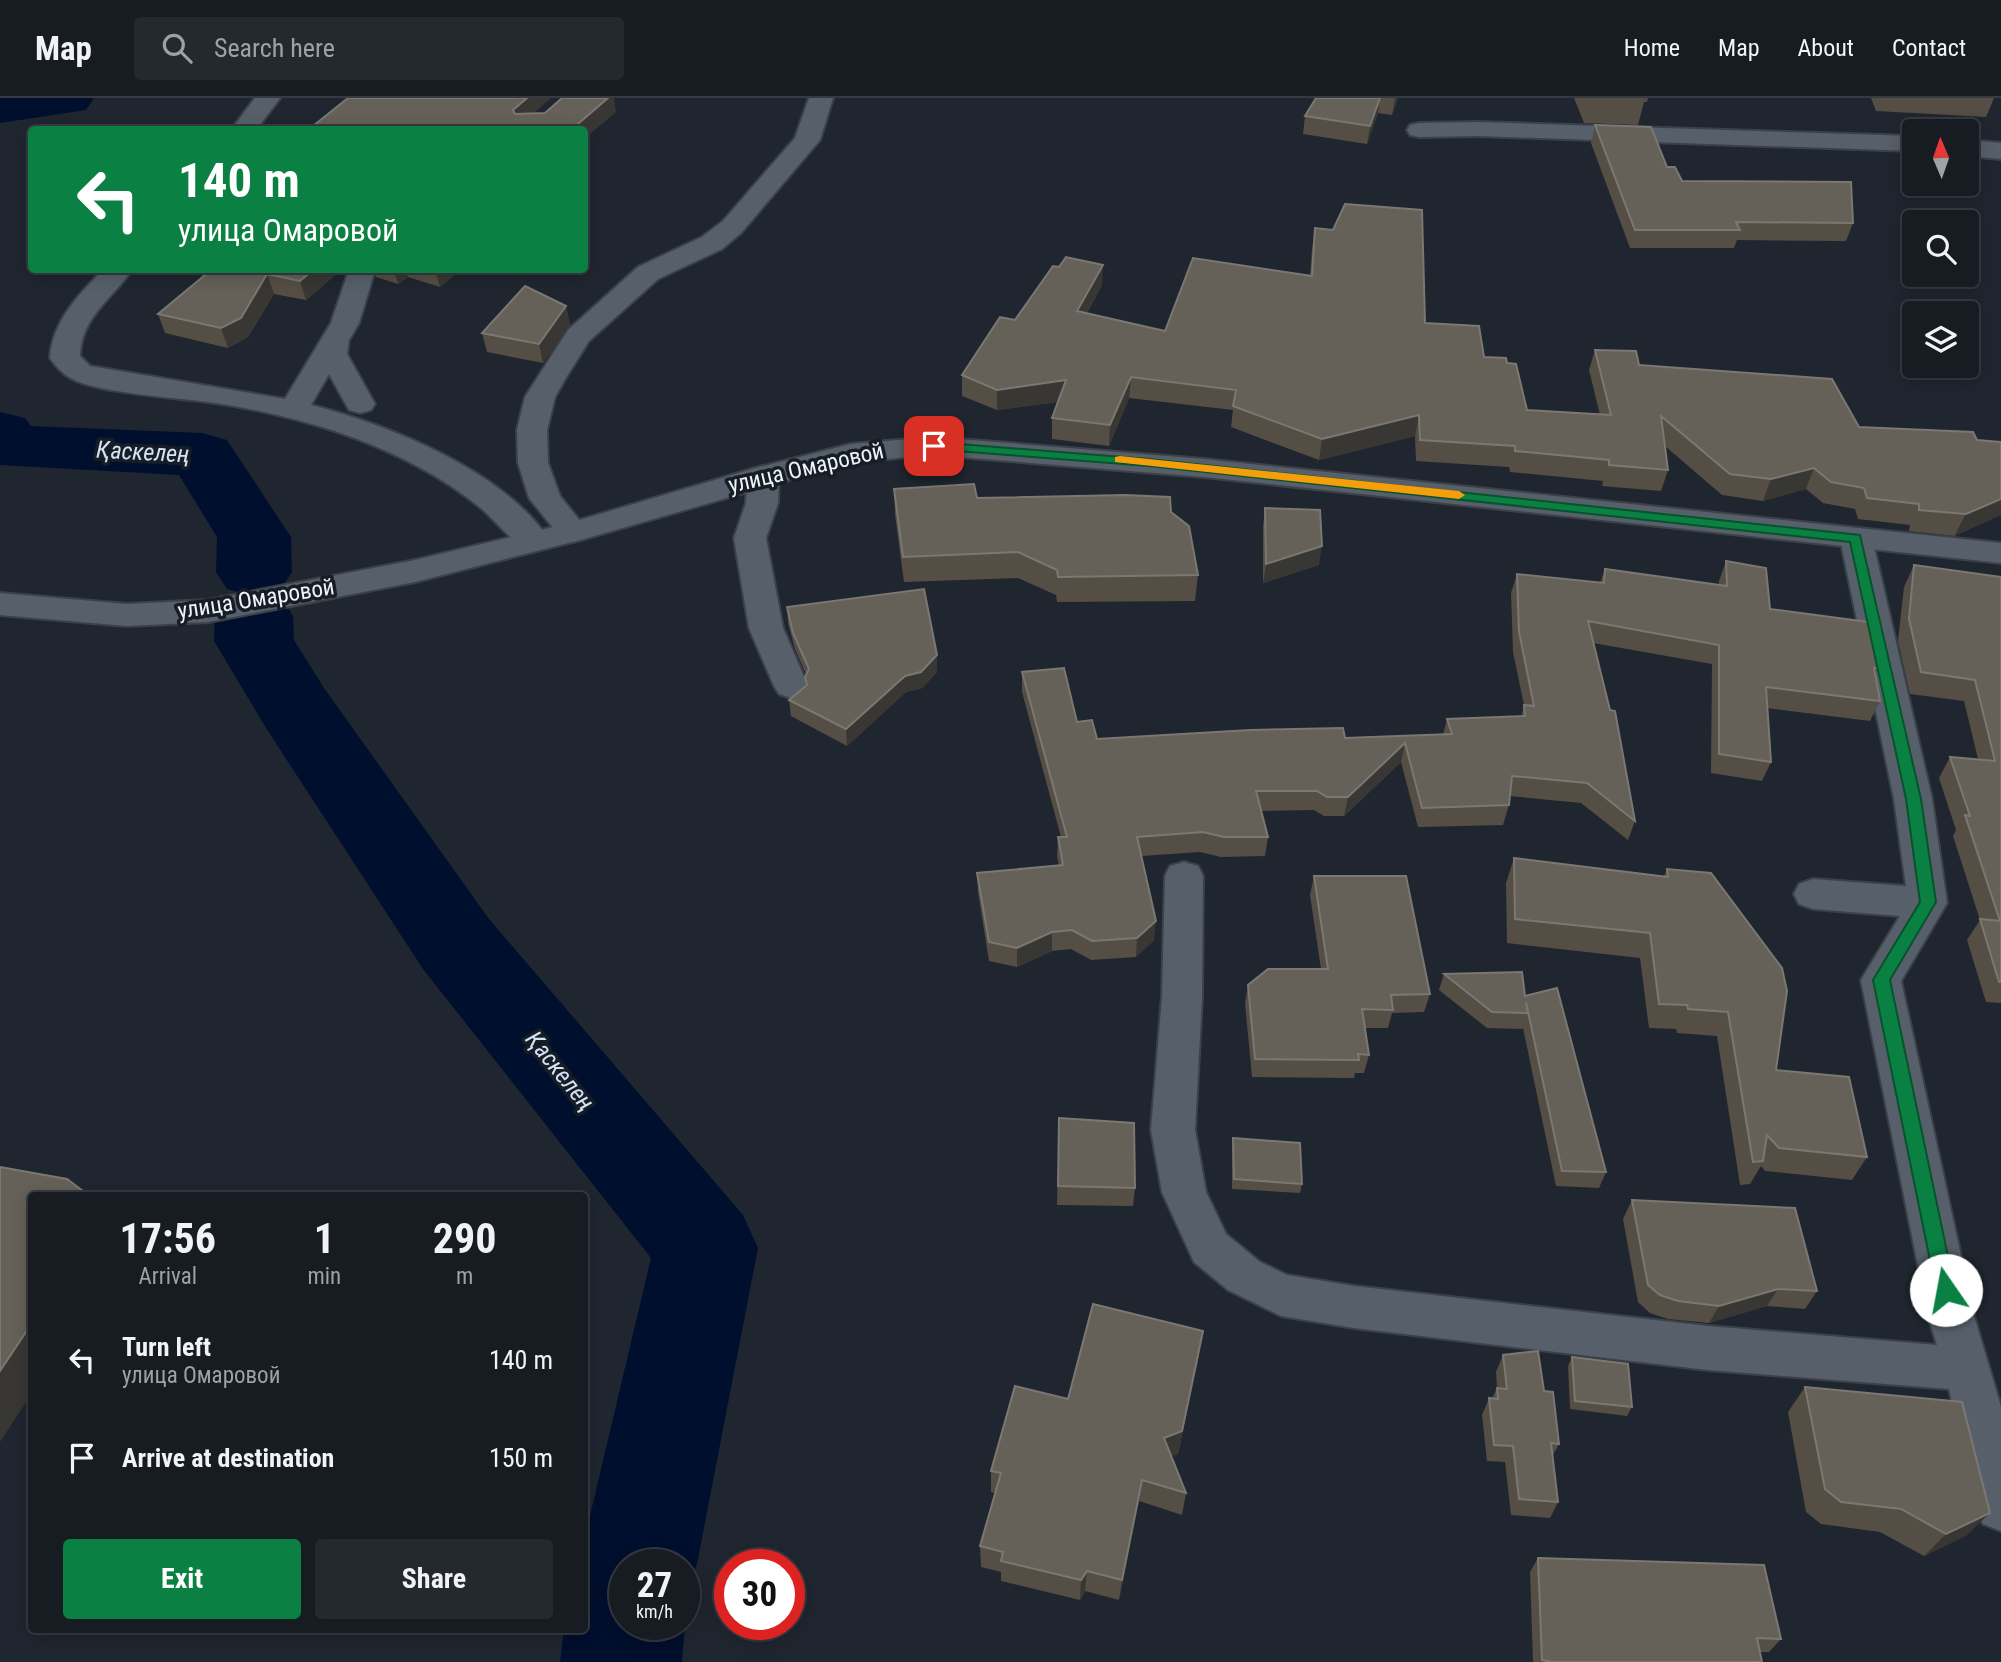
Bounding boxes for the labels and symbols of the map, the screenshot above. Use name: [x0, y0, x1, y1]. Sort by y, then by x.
north arrow: [1902, 119, 1979, 196]
pin: [904, 416, 964, 476]
water label: Қаскелең: [95, 436, 191, 468]
street label: улица Омаровой: [726, 437, 886, 499]
street label: улица Омаровой: [176, 573, 336, 625]
water label: Қаскелең: [520, 1026, 600, 1116]
position arrow: [1909, 1253, 1983, 1327]
speed limit sign: 30: [714, 1549, 805, 1640]

